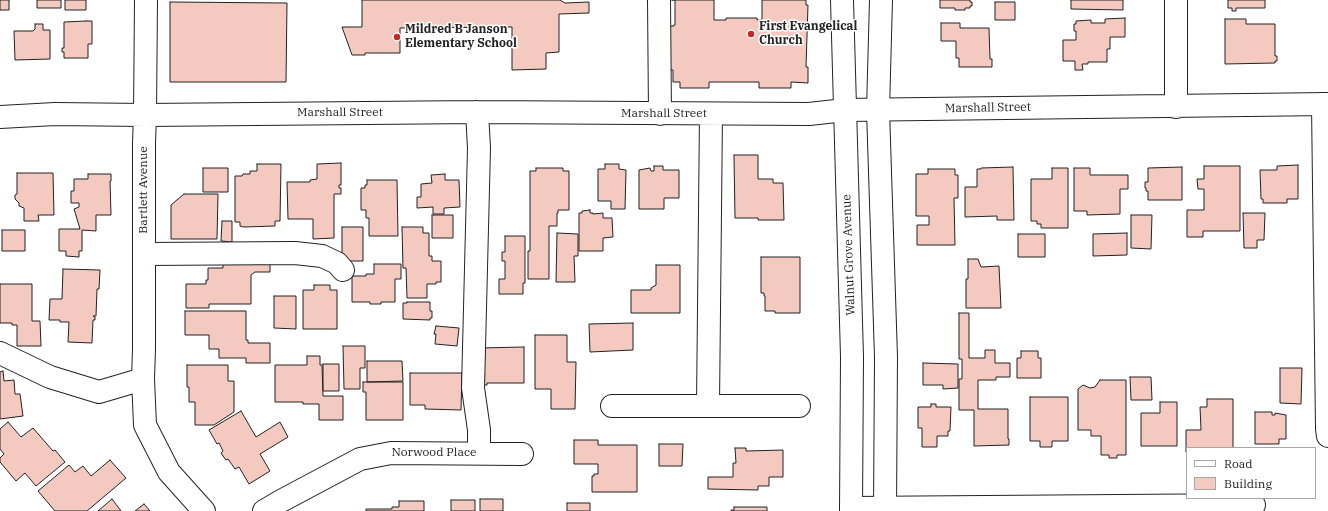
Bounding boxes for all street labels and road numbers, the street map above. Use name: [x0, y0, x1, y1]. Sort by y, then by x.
street label: Marshall Street: [945, 100, 1031, 116]
street label: Marshall Street: [297, 106, 383, 120]
street label: Marshall Street: [621, 107, 707, 121]
street label: Bartlett Avenue: [137, 146, 151, 234]
street label: Walnut Grove Avenue: [840, 194, 858, 316]
street label: Norwood Place: [392, 446, 476, 460]

